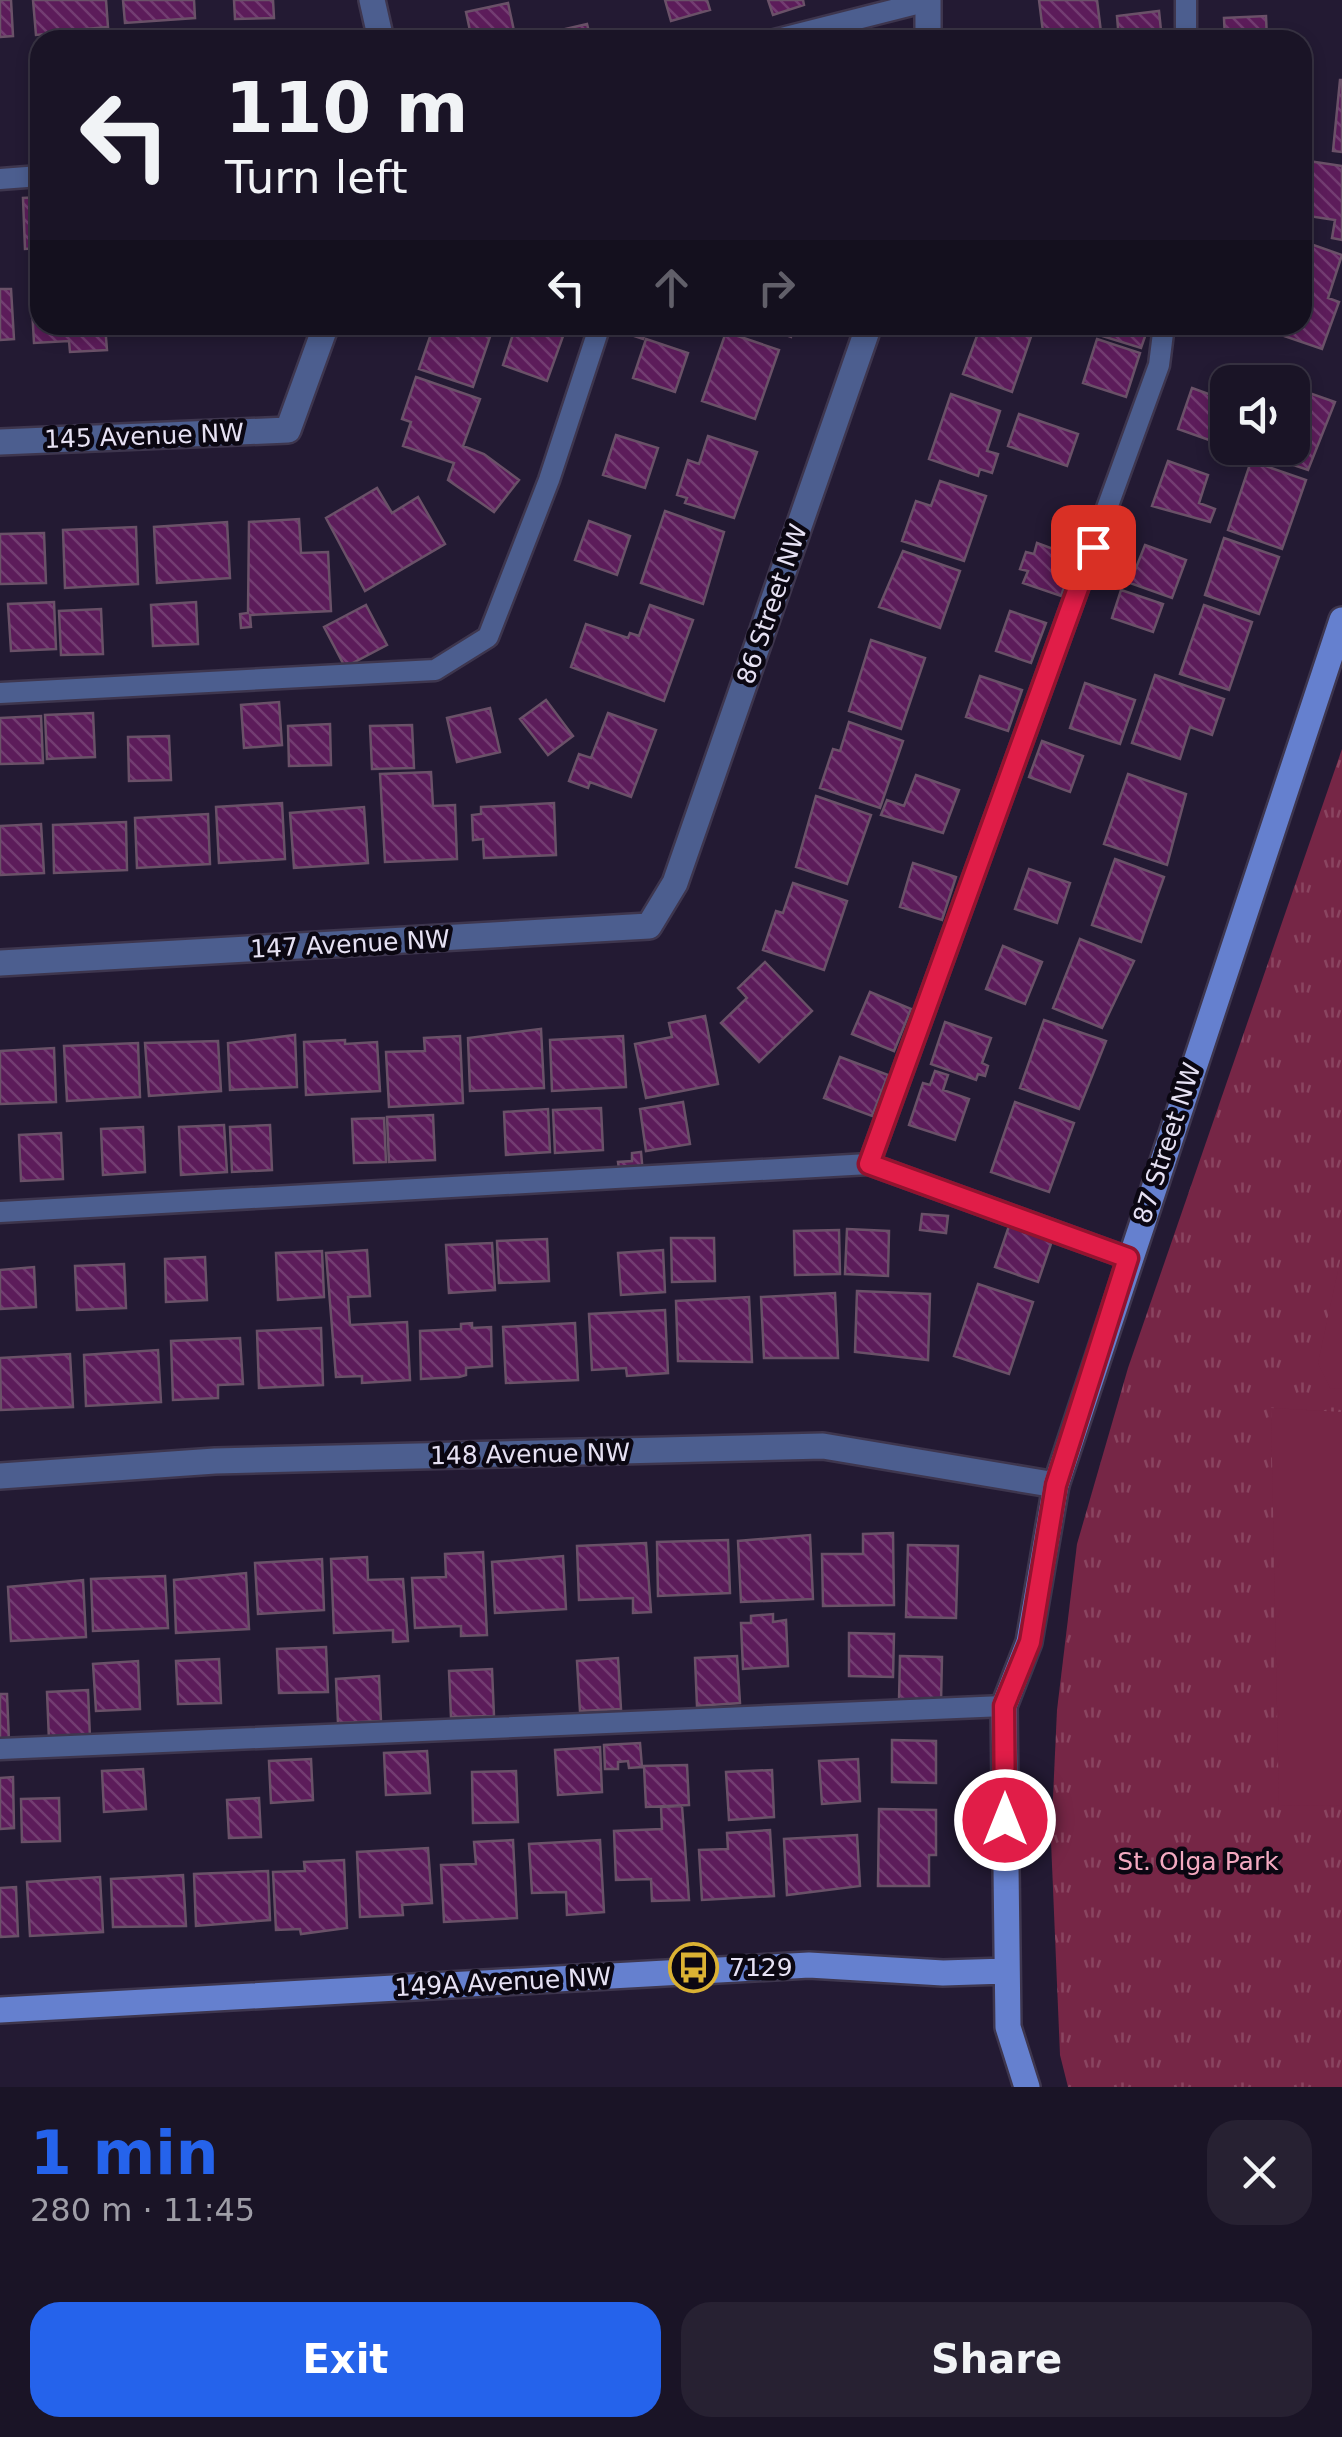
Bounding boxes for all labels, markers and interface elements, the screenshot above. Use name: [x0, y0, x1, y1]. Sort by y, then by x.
text: 110 m: [225, 67, 468, 149]
icon: left: [60, 70, 190, 200]
text: Turn left: [225, 151, 408, 204]
icon: left: [539, 260, 594, 315]
icon: ahead: [644, 260, 699, 315]
icon: right: [749, 260, 804, 315]
map controls: [1210, 365, 1310, 465]
button: sound: [1210, 365, 1310, 465]
street label: 145 Avenue NW: [44, 418, 244, 454]
pin: [1051, 505, 1136, 590]
street label: 86 Street NW: [731, 520, 813, 688]
icon: arrive: [1066, 520, 1121, 575]
street label: 147 Avenue NW: [249, 924, 451, 964]
street label: 87 Street NW: [1127, 1059, 1207, 1227]
street label: 148 Avenue NW: [430, 1438, 630, 1470]
position arrow: [953, 1768, 1057, 1872]
park label: St. Olga Park: [1117, 1847, 1279, 1876]
bus stop icon: 7129: [668, 1941, 720, 1993]
place label: 7129: [729, 1953, 793, 1982]
street label: 149A Avenue NW: [394, 1962, 612, 2002]
text: 1 min: [30, 2118, 218, 2188]
button: close: [1207, 2120, 1312, 2225]
text: 280 m · 11:45: [30, 2191, 255, 2229]
button: Exit: [30, 2302, 661, 2417]
button: Share: [681, 2302, 1312, 2417]

